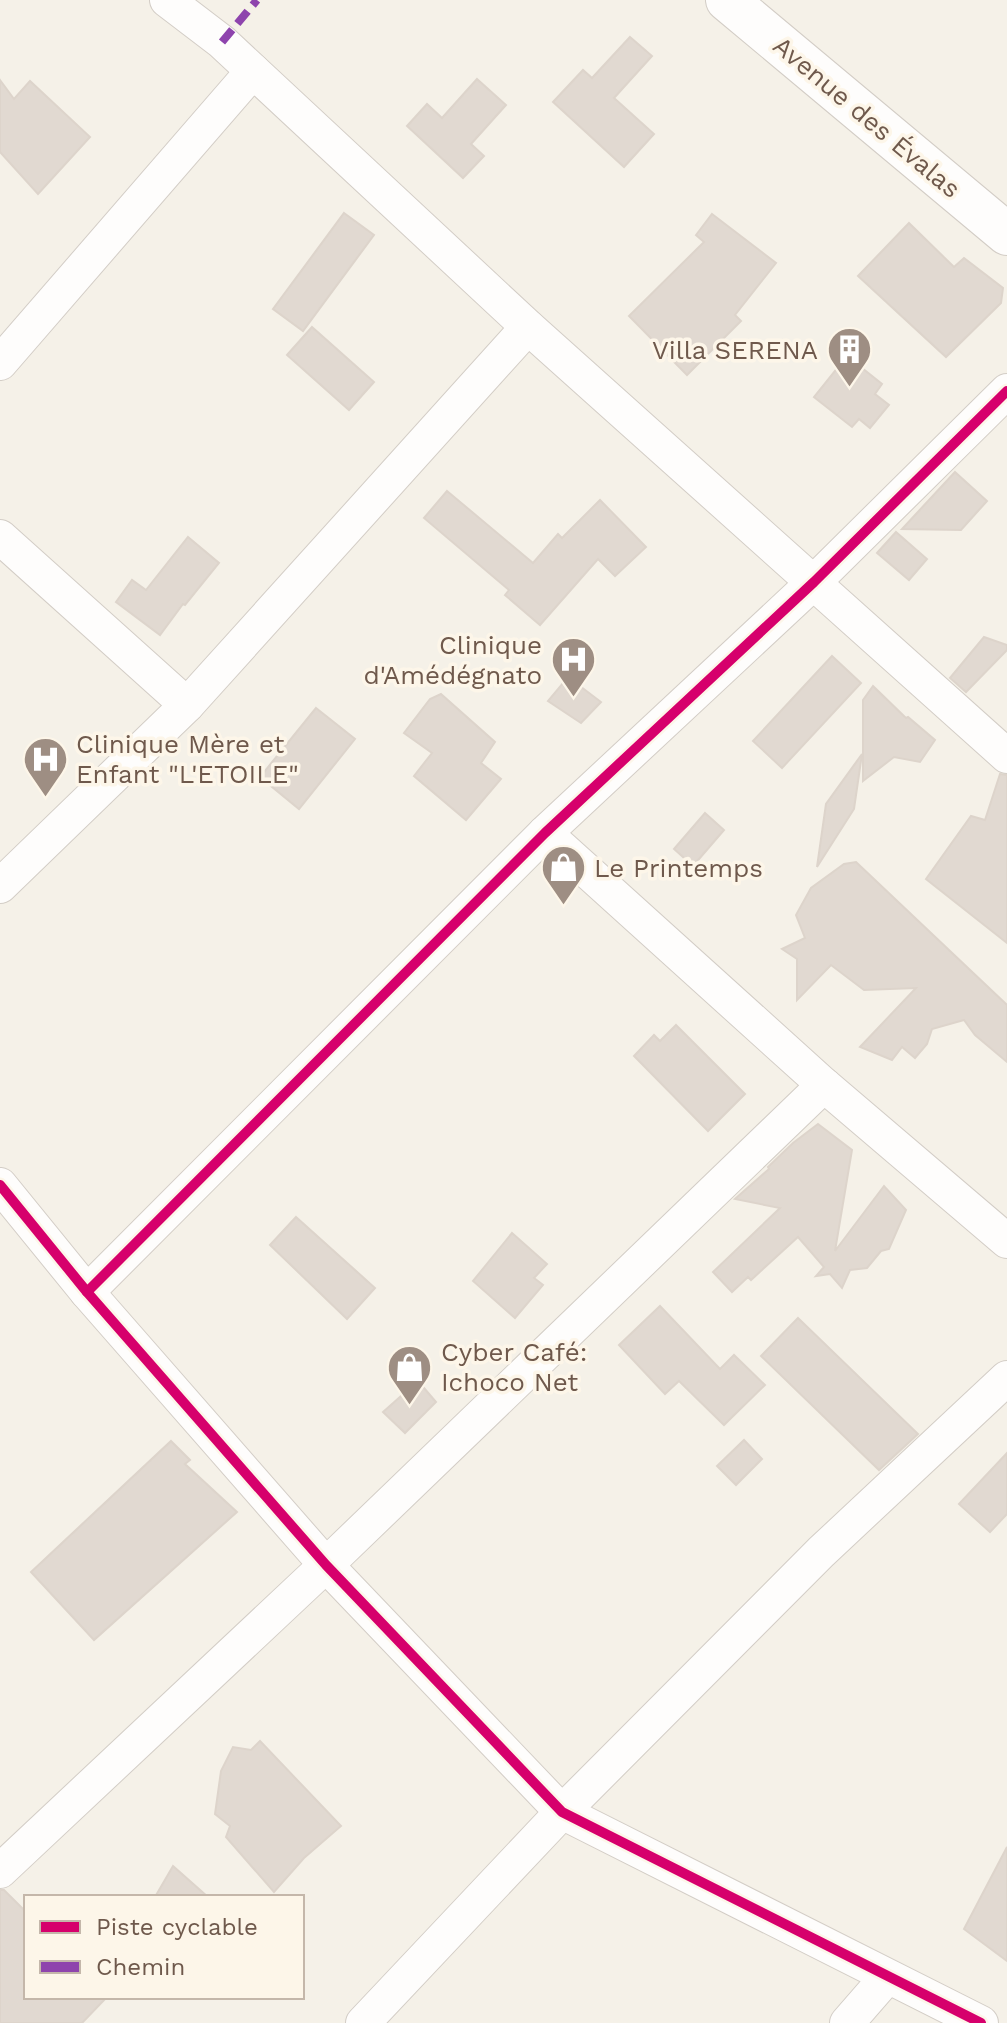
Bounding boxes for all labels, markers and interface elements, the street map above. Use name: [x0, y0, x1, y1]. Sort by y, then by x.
street label: Avenue des Évalas: [767, 30, 967, 204]
building icon: Villa SERENA: [825, 326, 873, 389]
place label: Villa SERENA: [652, 335, 818, 365]
place label: Clinique d'Amédégnato: [363, 630, 542, 690]
hospital icon: Clinique d'Amédégnato: [549, 636, 597, 699]
place label: Clinique Mère et Enfant "L'ETOILE": [76, 729, 299, 789]
hospital icon: Clinique Mère et Enfant "L'ETOILE": [21, 735, 69, 798]
shop icon: Le Printemps: [539, 844, 587, 907]
place label: Le Printemps: [594, 853, 763, 883]
place label: Cyber Café: Ichoco Net: [441, 1337, 587, 1397]
shop icon: Cyber Café: Ichoco Net: [386, 1343, 434, 1406]
legend: [24, 1895, 304, 1999]
text: Piste cyclable: [96, 1913, 258, 1941]
text: Chemin: [96, 1953, 185, 1981]

